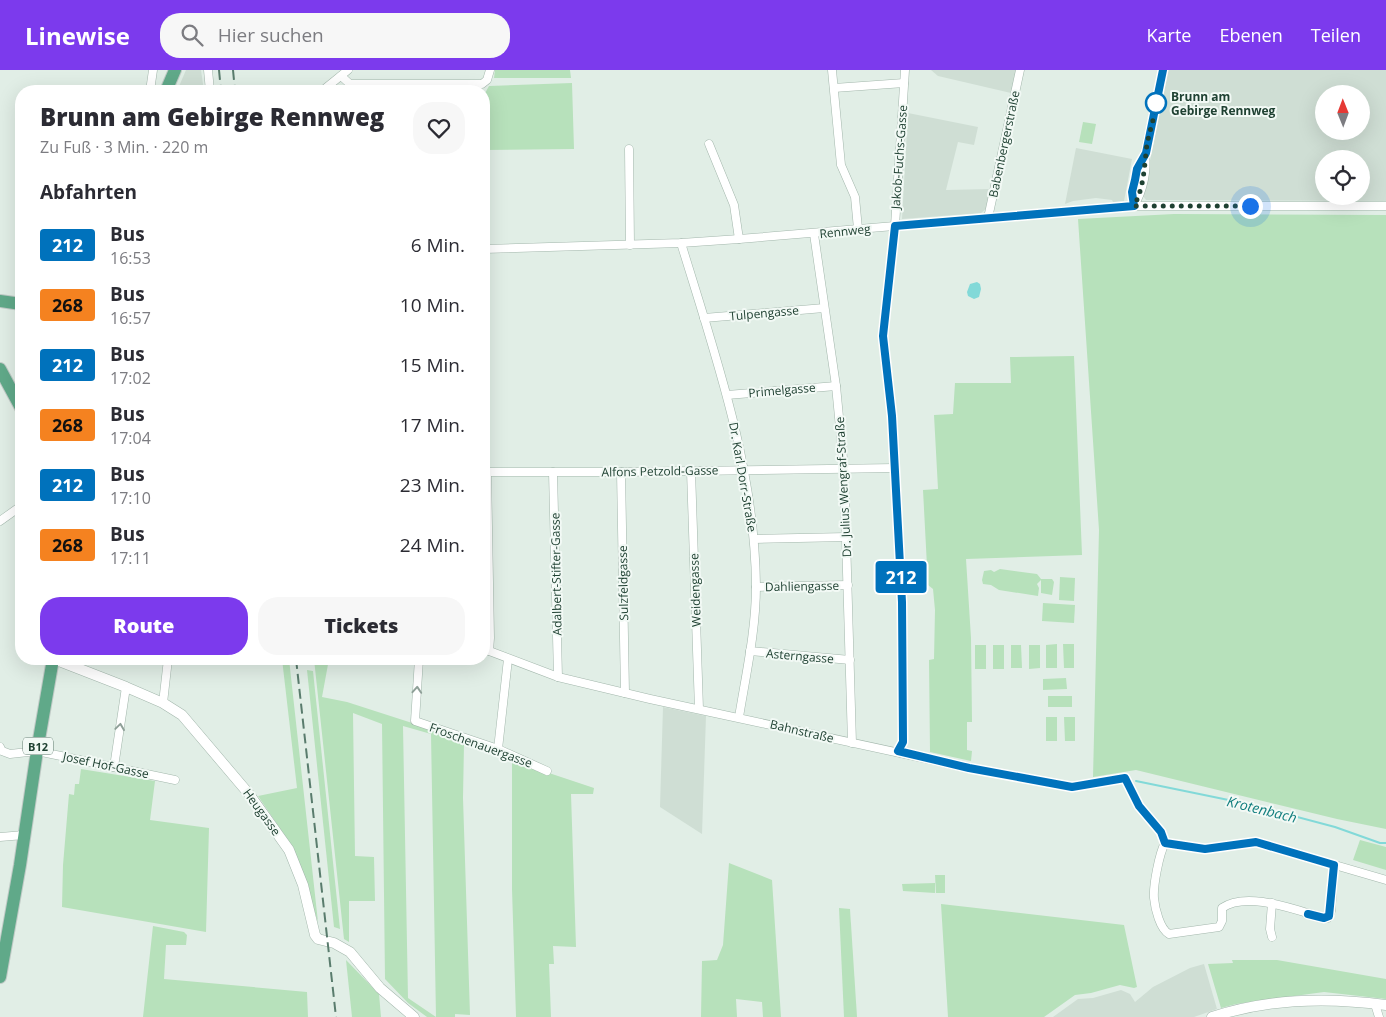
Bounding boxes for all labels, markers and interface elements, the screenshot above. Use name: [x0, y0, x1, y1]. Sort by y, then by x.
search box: [160, 13, 510, 58]
text: Linewise: [25, 19, 130, 52]
icon: search: [178, 21, 206, 49]
text: Hier suchen: [218, 22, 324, 48]
text: Karte: [1147, 23, 1191, 47]
text: Ebenen: [1219, 23, 1283, 47]
text: Teilen: [1311, 23, 1361, 47]
north arrow: [1315, 85, 1370, 140]
map controls: [1315, 85, 1370, 205]
place label: Brunn am Gebirge Rennweg: [1171, 88, 1276, 119]
street label: Babenbergerstraße: [984, 89, 1024, 199]
marker: Brunn am Gebirge Rennweg: [1145, 92, 1167, 114]
text: Brunn am Gebirge Rennweg: [40, 100, 384, 133]
button: heart: [413, 102, 465, 154]
street label: Jakob-Fuchs-Gasse: [887, 104, 911, 211]
text: Zu Fuß · 3 Min. · 220 m: [40, 136, 208, 158]
button: locate: [1315, 150, 1370, 205]
text: Abfahrten: [40, 179, 137, 205]
your location: [1238, 194, 1263, 219]
street label: Rennweg: [819, 220, 872, 242]
text: Bus: [110, 221, 145, 247]
text: 6 Min.: [411, 232, 465, 258]
text: 212: [52, 233, 83, 257]
text: 16:53: [110, 247, 151, 269]
text: Bus: [110, 281, 145, 307]
text: 10 Min.: [400, 292, 465, 318]
text: 268: [52, 293, 83, 317]
street label: Tulpengasse: [728, 301, 800, 325]
text: 16:57: [110, 307, 151, 329]
text: Bus: [110, 341, 145, 367]
text: 15 Min.: [400, 352, 465, 378]
text: 212: [52, 353, 83, 377]
text: 17:02: [110, 367, 151, 389]
street label: Primelgasse: [748, 379, 817, 401]
text: Bus: [110, 401, 145, 427]
text: 17 Min.: [400, 412, 465, 438]
text: 268: [52, 413, 83, 437]
street label: Dr. Julius Wengraf-Straße: [831, 416, 855, 558]
street label: Dr. Karl Dorr-Straße: [725, 421, 761, 533]
text: 17:04: [110, 427, 151, 449]
text: Bus: [110, 461, 145, 487]
street label: Alfons Petzold-Gasse: [601, 461, 719, 481]
text: 23 Min.: [400, 472, 465, 498]
text: 212: [52, 473, 83, 497]
text: 17:10: [110, 487, 151, 509]
street label: Adalbert-Stifter-Gasse: [546, 512, 566, 636]
text: Bus: [110, 521, 145, 547]
text: 24 Min.: [400, 532, 465, 558]
text: 268: [52, 533, 83, 557]
street label: Sulzfeldgasse: [614, 545, 632, 621]
text: 17:11: [110, 547, 151, 569]
street label: Weidengasse: [685, 553, 705, 627]
line badge: 212: [872, 561, 930, 593]
text: 212: [886, 565, 916, 589]
street label: Dahliengasse: [765, 577, 840, 595]
button: Route: [40, 597, 248, 655]
button: Tickets: [258, 597, 465, 655]
street label: Asterngasse: [765, 645, 835, 667]
one-way arrow: [412, 686, 423, 694]
street label: Bahnstraße: [768, 715, 836, 747]
street label: Froschenauergasse: [427, 718, 535, 772]
one-way arrow: [114, 723, 124, 731]
road number: B12: [23, 738, 53, 754]
street label: Josef Hof-Gasse: [60, 747, 151, 782]
street label: Heugasse: [239, 785, 285, 839]
water label: Krotenbach: [1225, 791, 1299, 827]

